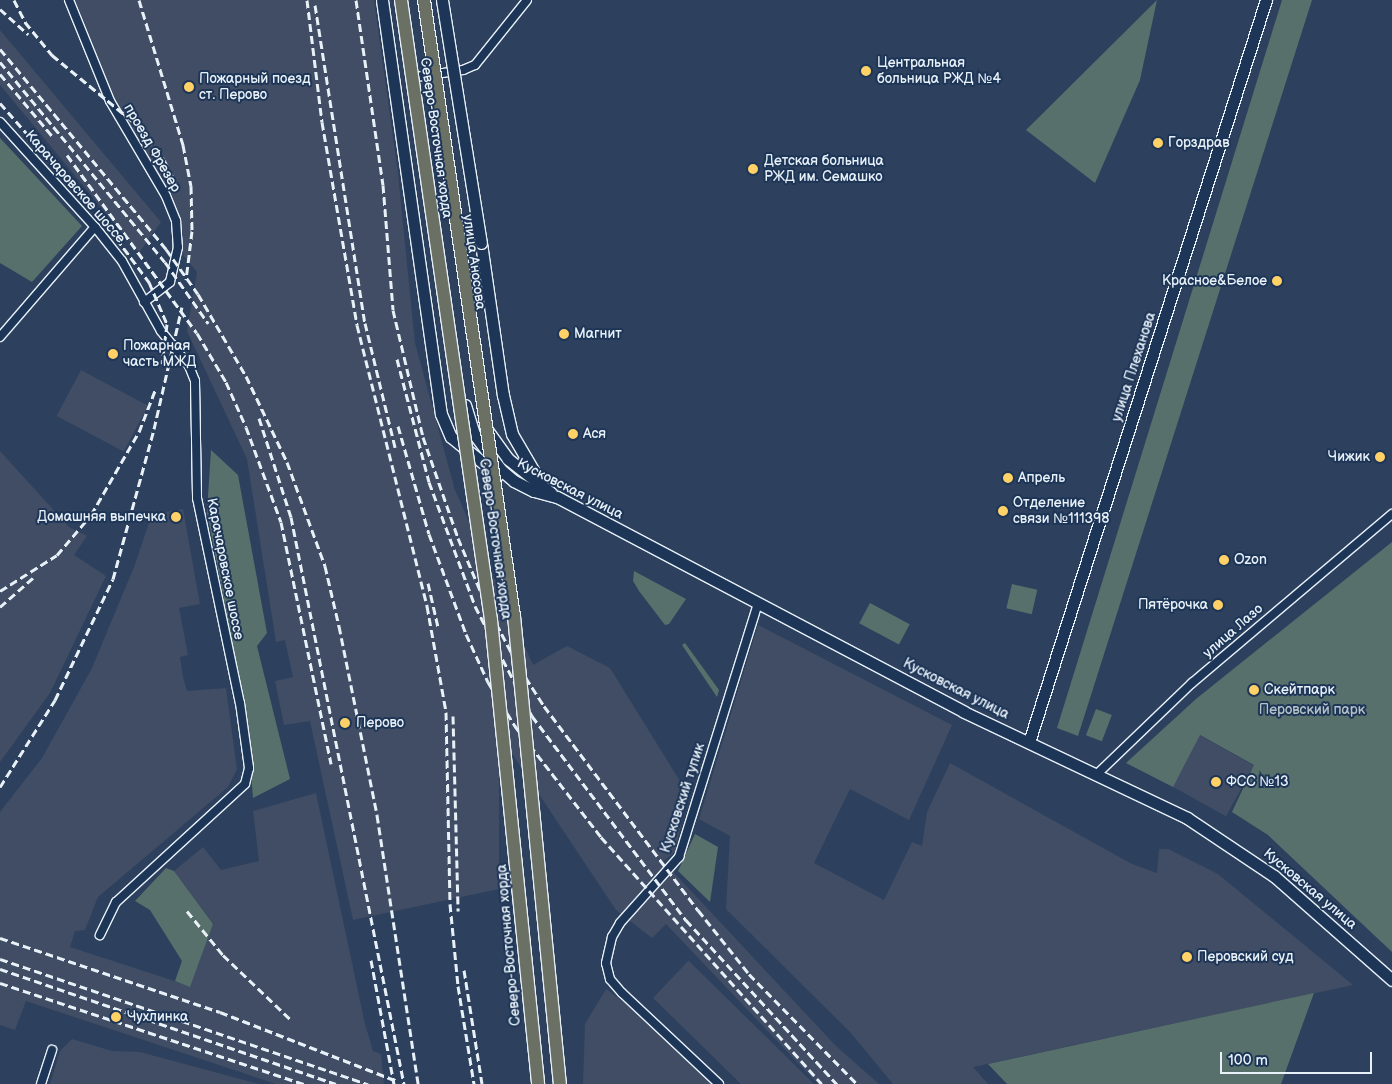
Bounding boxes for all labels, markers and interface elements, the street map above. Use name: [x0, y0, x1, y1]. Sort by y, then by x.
place label: Центральная больница РЖД №4: [877, 55, 1001, 88]
street label: Северо-Восточная хорда: [416, 57, 456, 219]
marker: Центральная больница РЖД №4: [859, 64, 873, 78]
place label: Пожарный поезд ст. Перово: [199, 71, 310, 104]
marker: Пожарный поезд ст. Перово: [183, 81, 195, 93]
street label: проезд Фрезер: [120, 101, 184, 195]
street label: Карачаровское шоссе: [21, 127, 129, 247]
place label: Горздрав: [1168, 135, 1230, 151]
marker: Горздрав: [1152, 137, 1164, 149]
place label: Детская больница РЖД им. Семашко: [764, 153, 884, 186]
marker: Детская больница РЖД им. Семашко: [746, 162, 760, 176]
street label: улица Аносова: [459, 213, 489, 311]
place label: Красное&Белое: [1162, 273, 1267, 289]
marker: Красное&Белое: [1271, 275, 1283, 287]
street label: улица Плеханова: [1108, 310, 1160, 424]
place label: Магнит: [574, 326, 622, 342]
marker: Магнит: [558, 328, 570, 340]
place label: Пожарная часть МЖД: [123, 338, 196, 371]
marker: Пожарная часть МЖД: [107, 348, 119, 360]
place label: Ася: [583, 426, 606, 442]
marker: Ася: [567, 428, 579, 440]
place label: Чижик: [1328, 449, 1370, 465]
marker: Чижик: [1374, 451, 1386, 463]
street label: Кусковская улица: [514, 455, 626, 523]
street label: Северо-Восточная хорда: [475, 458, 515, 620]
place label: Апрель: [1018, 470, 1065, 486]
marker: Апрель: [1002, 472, 1014, 484]
place label: Отделение связи №111398: [1013, 495, 1109, 528]
street label: Карачаровское шоссе: [203, 497, 247, 641]
marker: Отделение связи №111398: [997, 505, 1009, 517]
place label: Домашняя выпечка: [37, 509, 166, 525]
marker: Домашняя выпечка: [170, 511, 182, 523]
place label: Ozon: [1234, 552, 1267, 568]
marker: Ozon: [1218, 554, 1230, 566]
place label: Пятёрочка: [1138, 597, 1208, 613]
marker: Пятёрочка: [1212, 599, 1224, 611]
street label: улица Лазо: [1200, 600, 1266, 662]
street label: Кусковская улица: [900, 655, 1012, 723]
place label: Скейтпарк: [1264, 682, 1335, 698]
marker: Скейтпарк: [1248, 684, 1260, 696]
park label: Перовский парк: [1259, 702, 1365, 718]
place label: Перово: [356, 715, 404, 731]
marker: Перово: [338, 716, 352, 730]
street label: Кусковский тупик: [657, 741, 709, 855]
place label: ФСС №13: [1226, 774, 1289, 790]
marker: ФСС №13: [1210, 776, 1222, 788]
street label: Кусковская улица: [1260, 845, 1360, 933]
street label: Северо-Восточная хорда: [494, 864, 524, 1026]
place label: Перовский суд: [1197, 949, 1294, 965]
marker: Перовский суд: [1181, 951, 1193, 963]
place label: Чухлинка: [127, 1009, 188, 1025]
marker: Чухлинка: [109, 1010, 123, 1024]
scale bar: [1222, 1042, 1374, 1074]
text: 100 m: [1228, 1051, 1268, 1070]

